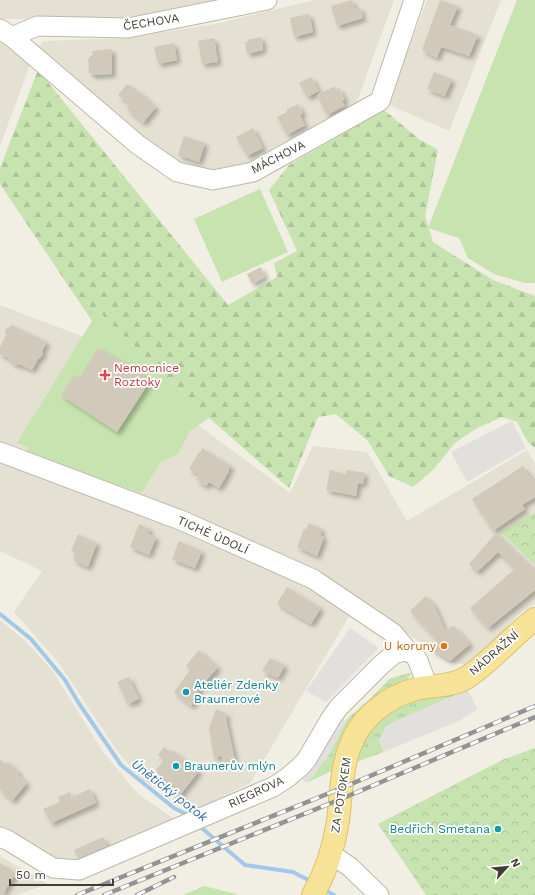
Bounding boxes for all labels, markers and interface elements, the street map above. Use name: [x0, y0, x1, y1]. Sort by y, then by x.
street label: ČECHOVA: [122, 11, 180, 33]
street label: MÁCHOVA: [249, 137, 307, 177]
place label: Nemocnice Roztoky: [114, 361, 179, 389]
marker: Nemocnice Roztoky: [99, 369, 111, 381]
street label: TICHÉ ÚDOLÍ: [175, 513, 251, 557]
street label: NÁDRAŽNÍ: [466, 627, 522, 678]
place label: U koruny: [384, 639, 437, 653]
marker: U koruny: [439, 641, 449, 651]
place label: Ateliér Zdenky Braunerové: [194, 678, 279, 706]
marker: Ateliér Zdenky Braunerové: [181, 687, 191, 697]
water label: Únětický potok: [129, 755, 212, 825]
street label: ZA POTOKEM: [328, 756, 354, 834]
place label: Braunerův mlýn: [184, 759, 276, 773]
marker: Braunerův mlýn: [171, 761, 181, 771]
street label: RIEGROVA: [226, 773, 286, 811]
place label: Bedřich Smetana: [390, 822, 490, 836]
marker: Bedřich Smetana: [493, 824, 503, 834]
north arrow: [487, 847, 527, 887]
text: N: [508, 856, 523, 869]
scale bar: [10, 861, 113, 887]
text: 50 m: [16, 868, 46, 882]

